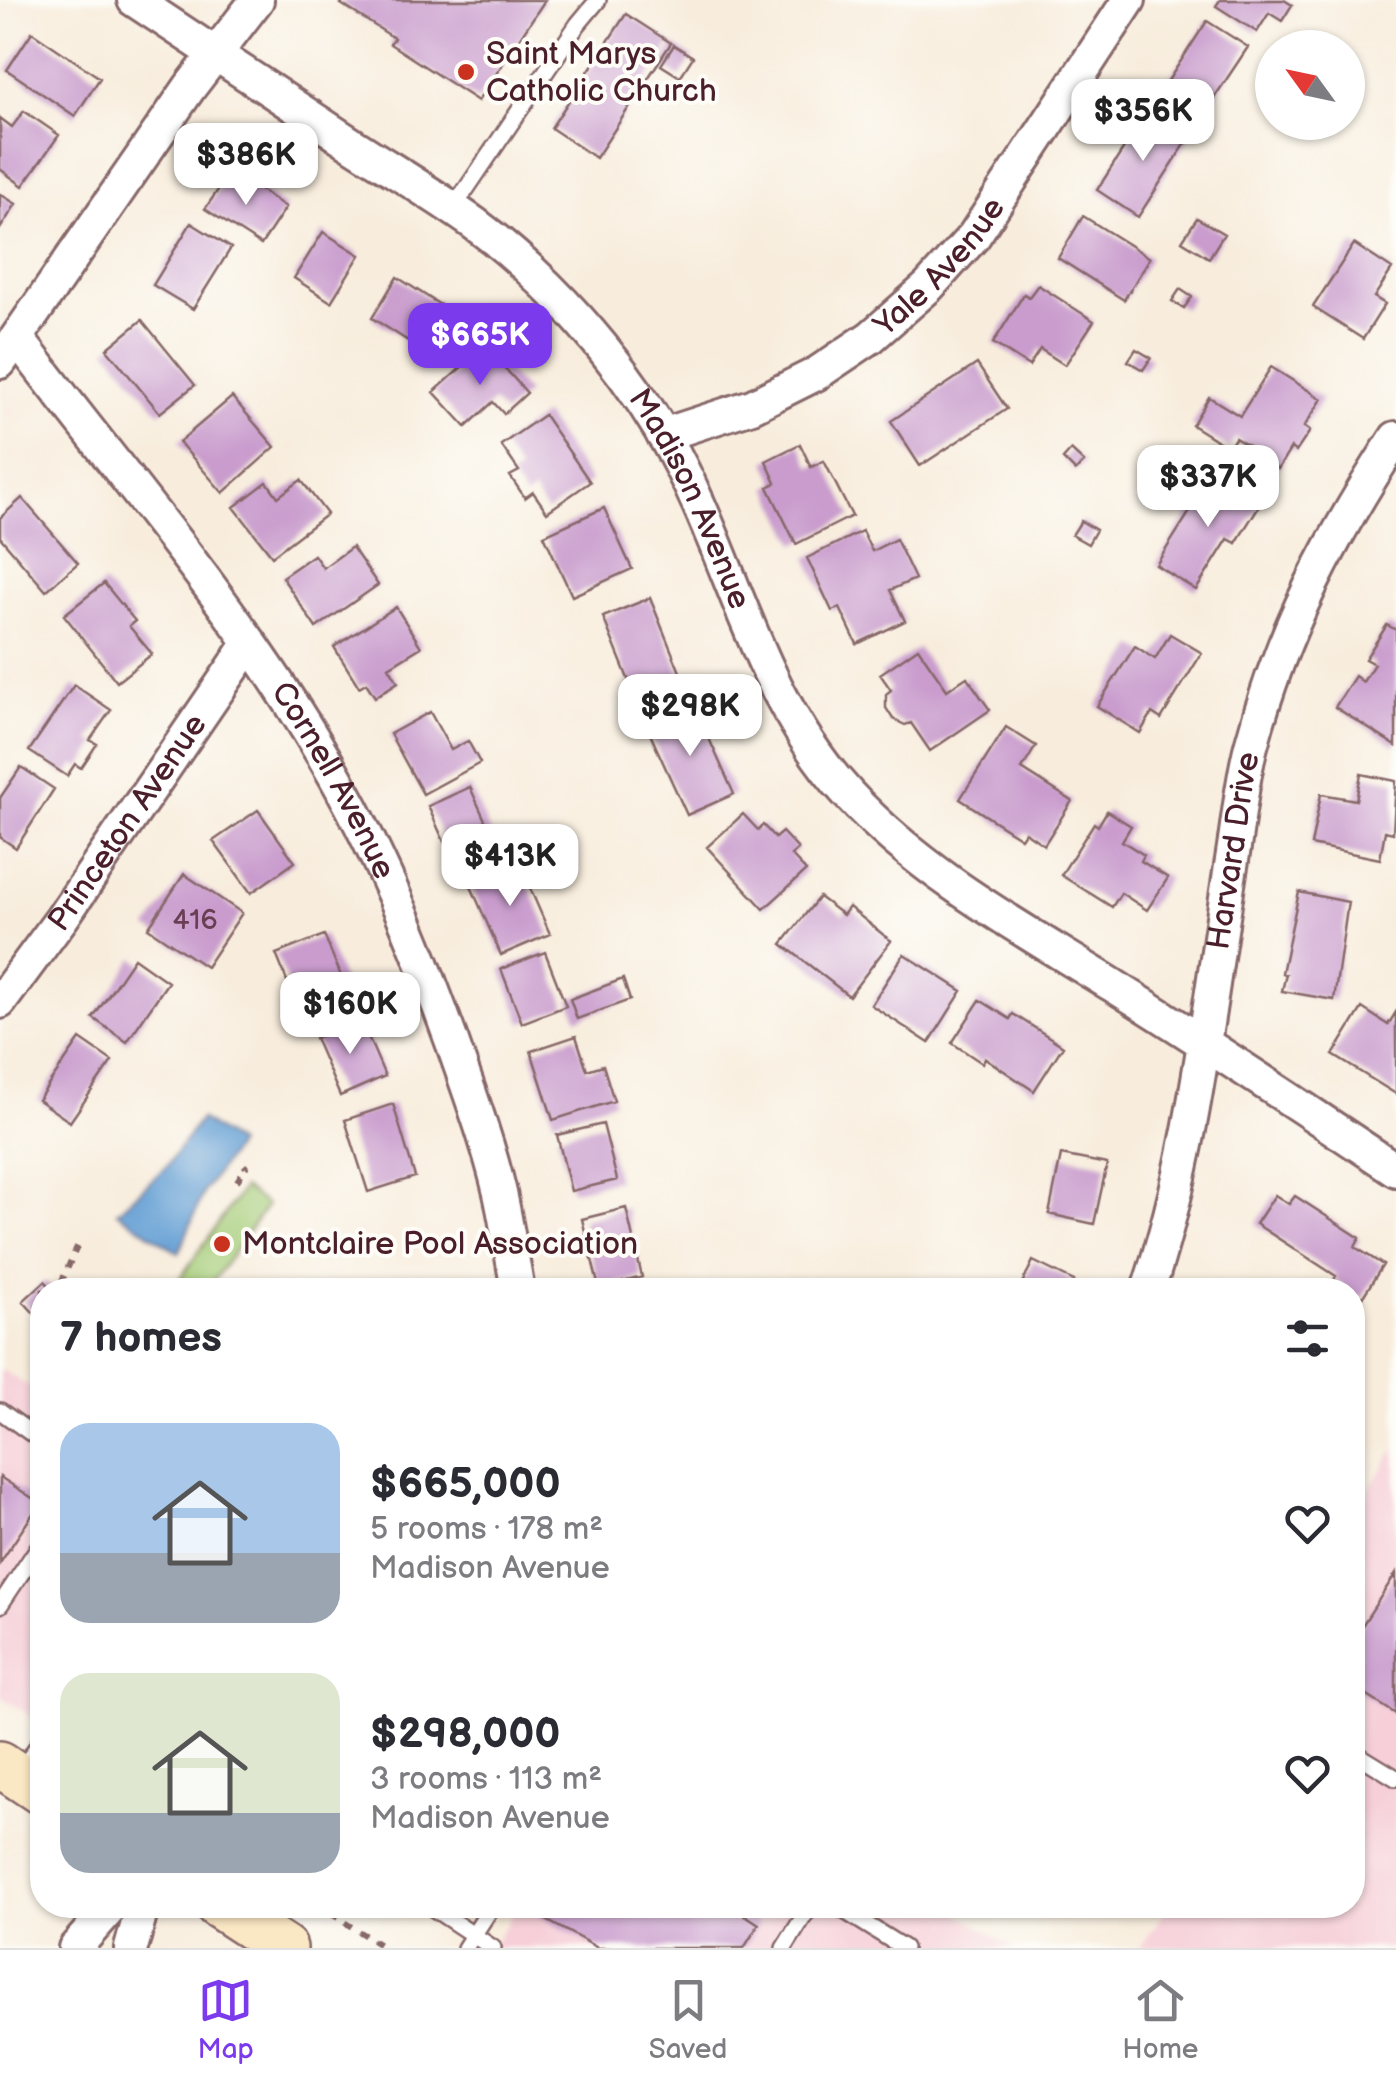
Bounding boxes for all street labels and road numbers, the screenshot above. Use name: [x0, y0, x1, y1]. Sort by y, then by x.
street label: Yale Avenue: [865, 190, 1013, 345]
street label: Madison Avenue: [620, 382, 759, 615]
street label: Cornell Avenue: [263, 674, 404, 885]
street label: Princeton Avenue: [39, 707, 215, 939]
street label: Harvard Drive: [1199, 748, 1268, 952]

